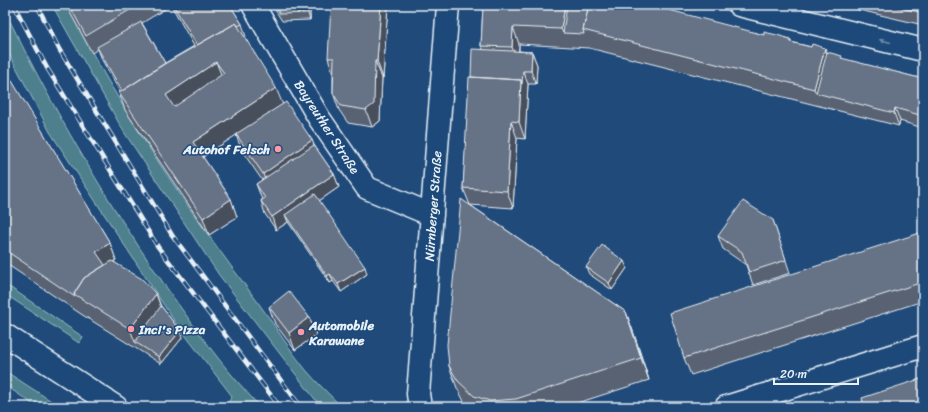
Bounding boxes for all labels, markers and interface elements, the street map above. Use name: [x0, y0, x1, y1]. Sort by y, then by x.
one-way arrow: [879, 38, 891, 44]
street label: Bayreuther Straße: [288, 75, 366, 179]
place label: Autohof Felsch: [182, 138, 270, 161]
marker: Autohof Felsch: [273, 144, 283, 154]
street label: Nürnberger Straße: [418, 150, 448, 262]
place label: Automobile Karawane: [308, 314, 374, 352]
place label: Inci's Pizza: [138, 318, 206, 341]
marker: Inci's Pizza: [126, 324, 136, 334]
marker: Automobile Karawane: [296, 327, 306, 337]
scale bar: [774, 360, 858, 386]
text: 20 m: [780, 363, 807, 385]

